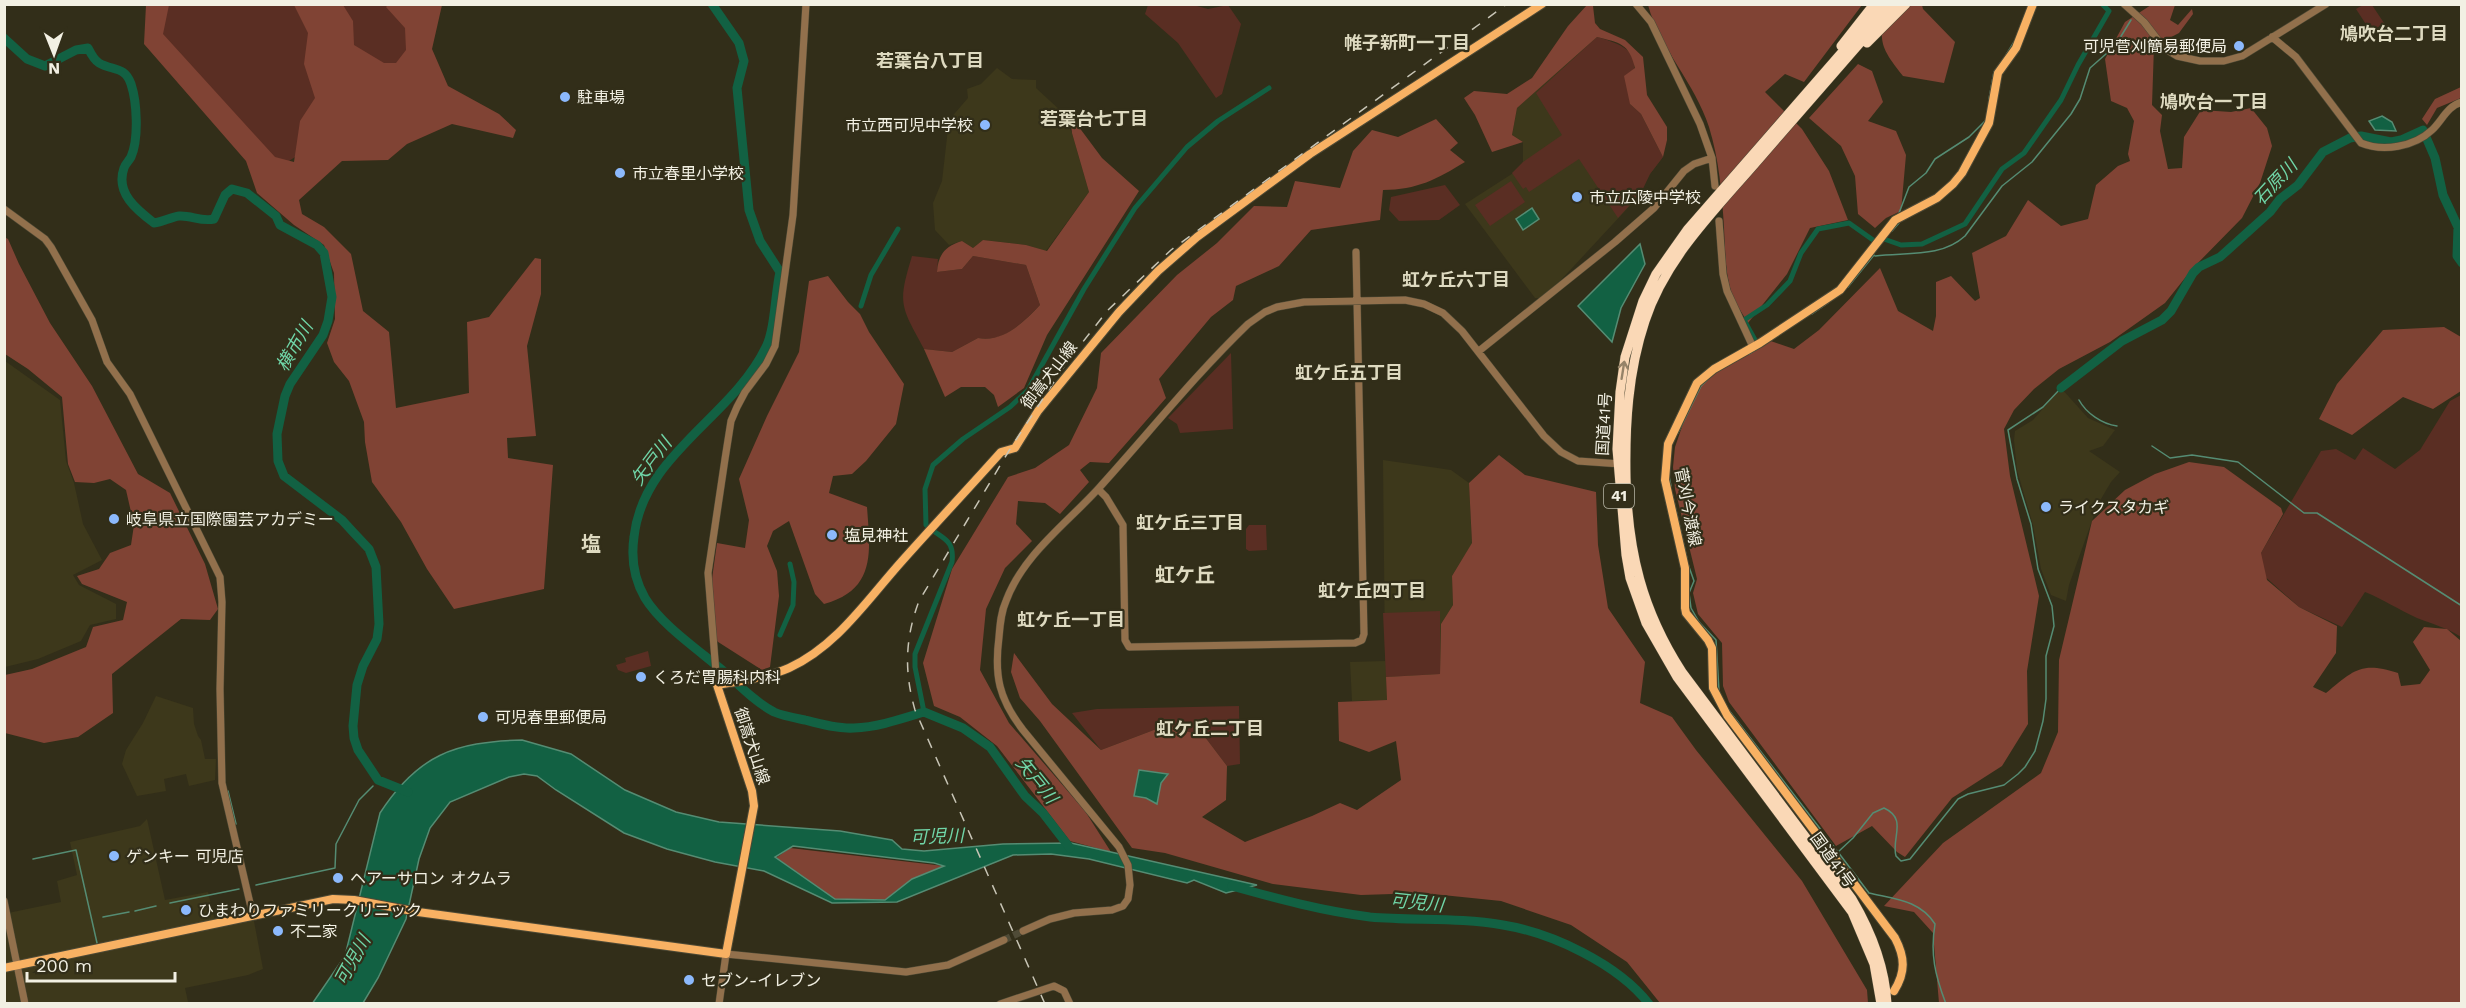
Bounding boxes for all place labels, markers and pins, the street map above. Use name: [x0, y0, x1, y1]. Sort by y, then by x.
place label: 可児菅刈簡易郵便局: [2083, 37, 2227, 56]
marker: 可児菅刈簡易郵便局: [2232, 39, 2246, 53]
place label: 駐車場: [577, 88, 625, 107]
marker: 駐車場: [558, 90, 572, 104]
place label: 市立西可児中学校: [845, 116, 973, 135]
marker: 市立西可児中学校: [978, 118, 992, 132]
place label: 市立春里小学校: [632, 164, 744, 183]
marker: 市立春里小学校: [613, 166, 627, 180]
place label: 市立広陵中学校: [1589, 188, 1701, 207]
marker: 市立広陵中学校: [1570, 190, 1584, 204]
place label: ライクスタカギ: [2058, 498, 2169, 517]
marker: ライクスタカギ: [2039, 500, 2053, 514]
place label: 岐阜県立国際園芸アカデミー: [126, 510, 334, 529]
marker: 岐阜県立国際園芸アカデミー: [107, 512, 121, 526]
place label: 塩見神社: [844, 526, 908, 545]
marker: 塩見神社: [825, 528, 839, 542]
place label: くろだ胃腸科内科: [653, 668, 781, 687]
marker: くろだ胃腸科内科: [634, 670, 648, 684]
place label: 可児春里郵便局: [495, 708, 607, 727]
marker: 可児春里郵便局: [476, 710, 490, 724]
place label: ゲンキー 可児店: [126, 847, 243, 866]
marker: ゲンキー 可児店: [107, 849, 121, 863]
place label: ヘアーサロン オクムラ: [350, 869, 512, 888]
marker: ヘアーサロン オクムラ: [331, 871, 345, 885]
place label: ひまわりファミリークリニック: [198, 901, 422, 920]
marker: ひまわりファミリークリニック: [179, 903, 193, 917]
place label: 不二家: [290, 922, 338, 941]
marker: 不二家: [271, 924, 285, 938]
place label: セブン-イレブン: [701, 971, 821, 990]
marker: セブン-イレブン: [682, 973, 696, 987]

